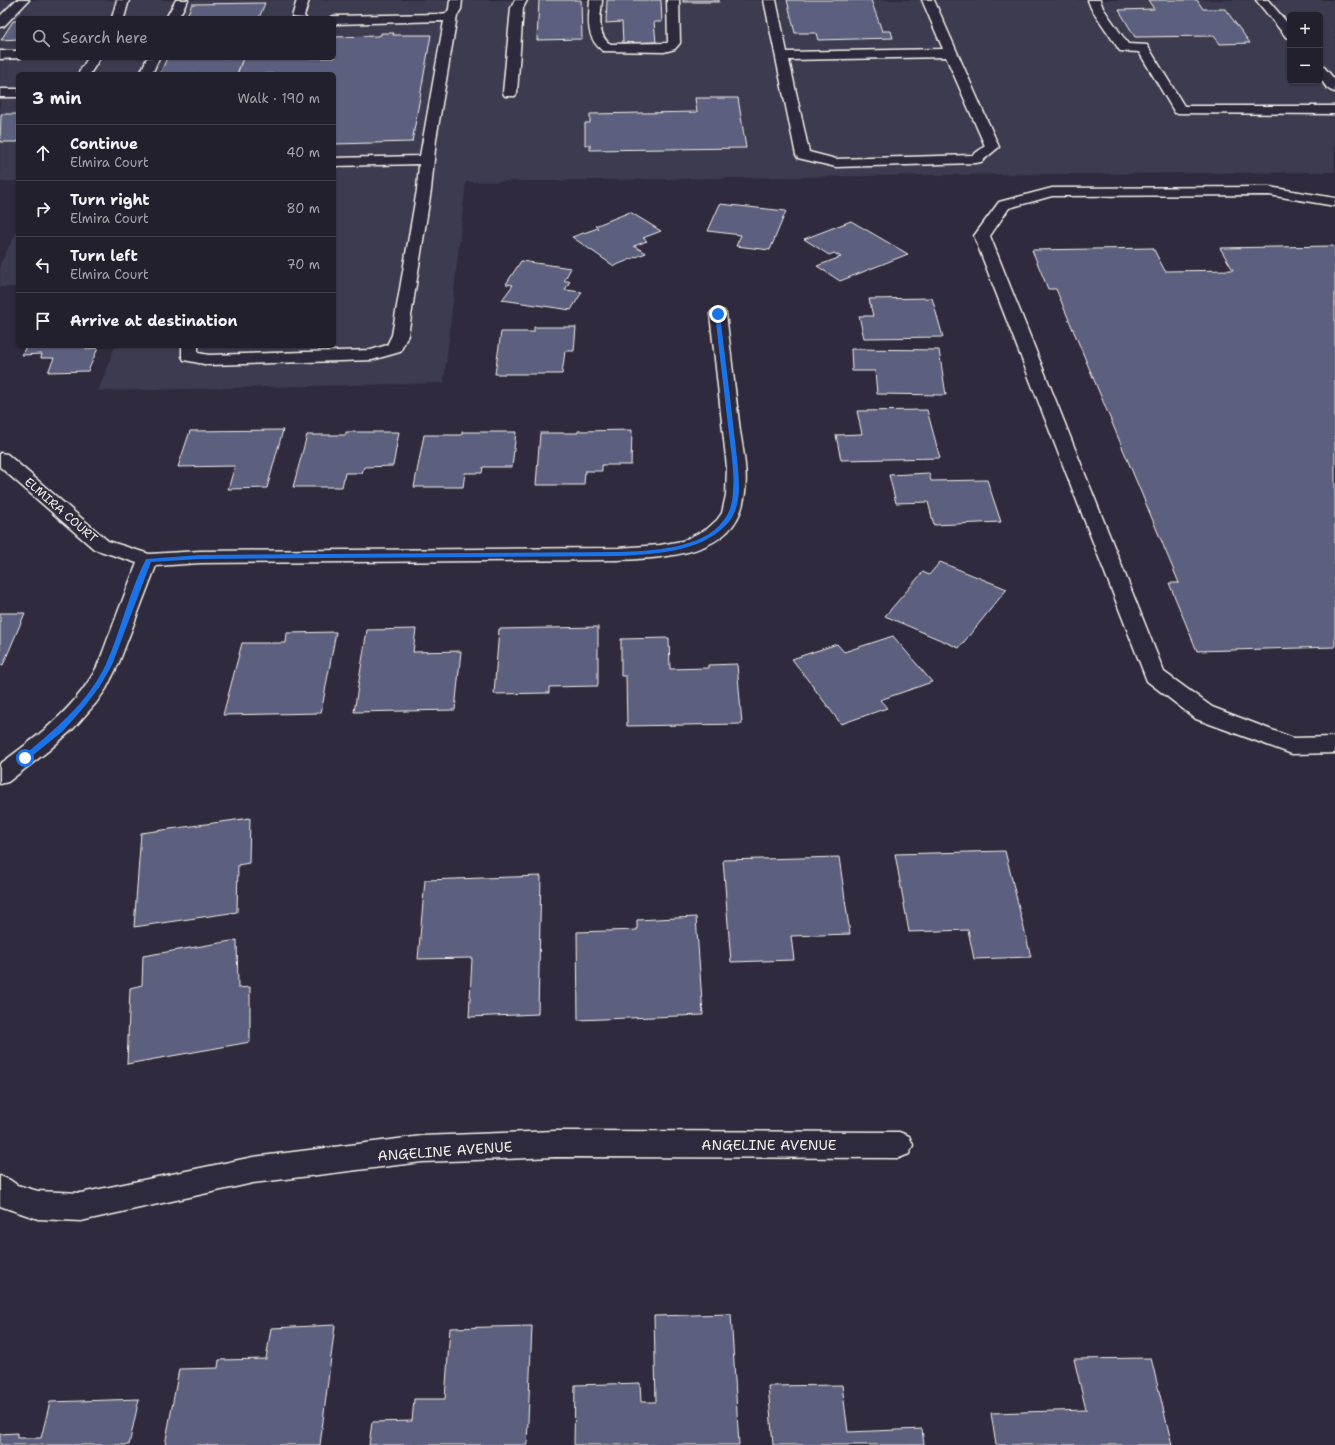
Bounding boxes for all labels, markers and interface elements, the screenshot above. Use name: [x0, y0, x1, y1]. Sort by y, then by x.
map controls: [1287, 12, 1323, 84]
button: +: [1287, 12, 1323, 48]
search box: [16, 16, 336, 60]
icon: search: [30, 27, 52, 49]
text: Search here: [62, 28, 148, 48]
button: −: [1287, 48, 1323, 84]
text: 3 min: [32, 87, 82, 109]
text: Walk · 190 m: [238, 90, 320, 107]
text: Continue: [70, 134, 138, 154]
icon: ahead: [32, 142, 54, 164]
text: 40 m: [286, 144, 320, 161]
text: Elmira Court: [70, 154, 149, 171]
text: Turn right: [70, 190, 150, 210]
icon: right: [32, 198, 54, 220]
text: 80 m: [286, 200, 320, 217]
text: Elmira Court: [70, 210, 149, 227]
text: Turn left: [70, 246, 138, 266]
icon: left: [32, 254, 54, 276]
text: 70 m: [286, 256, 320, 273]
text: Elmira Court: [70, 266, 149, 283]
route end: [709, 305, 727, 323]
icon: arrive: [32, 310, 54, 332]
text: Arrive at destination: [70, 311, 238, 331]
street label: ELMIRA COURT: [21, 474, 101, 547]
route start: [16, 749, 34, 767]
street label: ANGELINE AVENUE: [701, 1136, 837, 1154]
street label: ANGELINE AVENUE: [377, 1137, 513, 1165]

